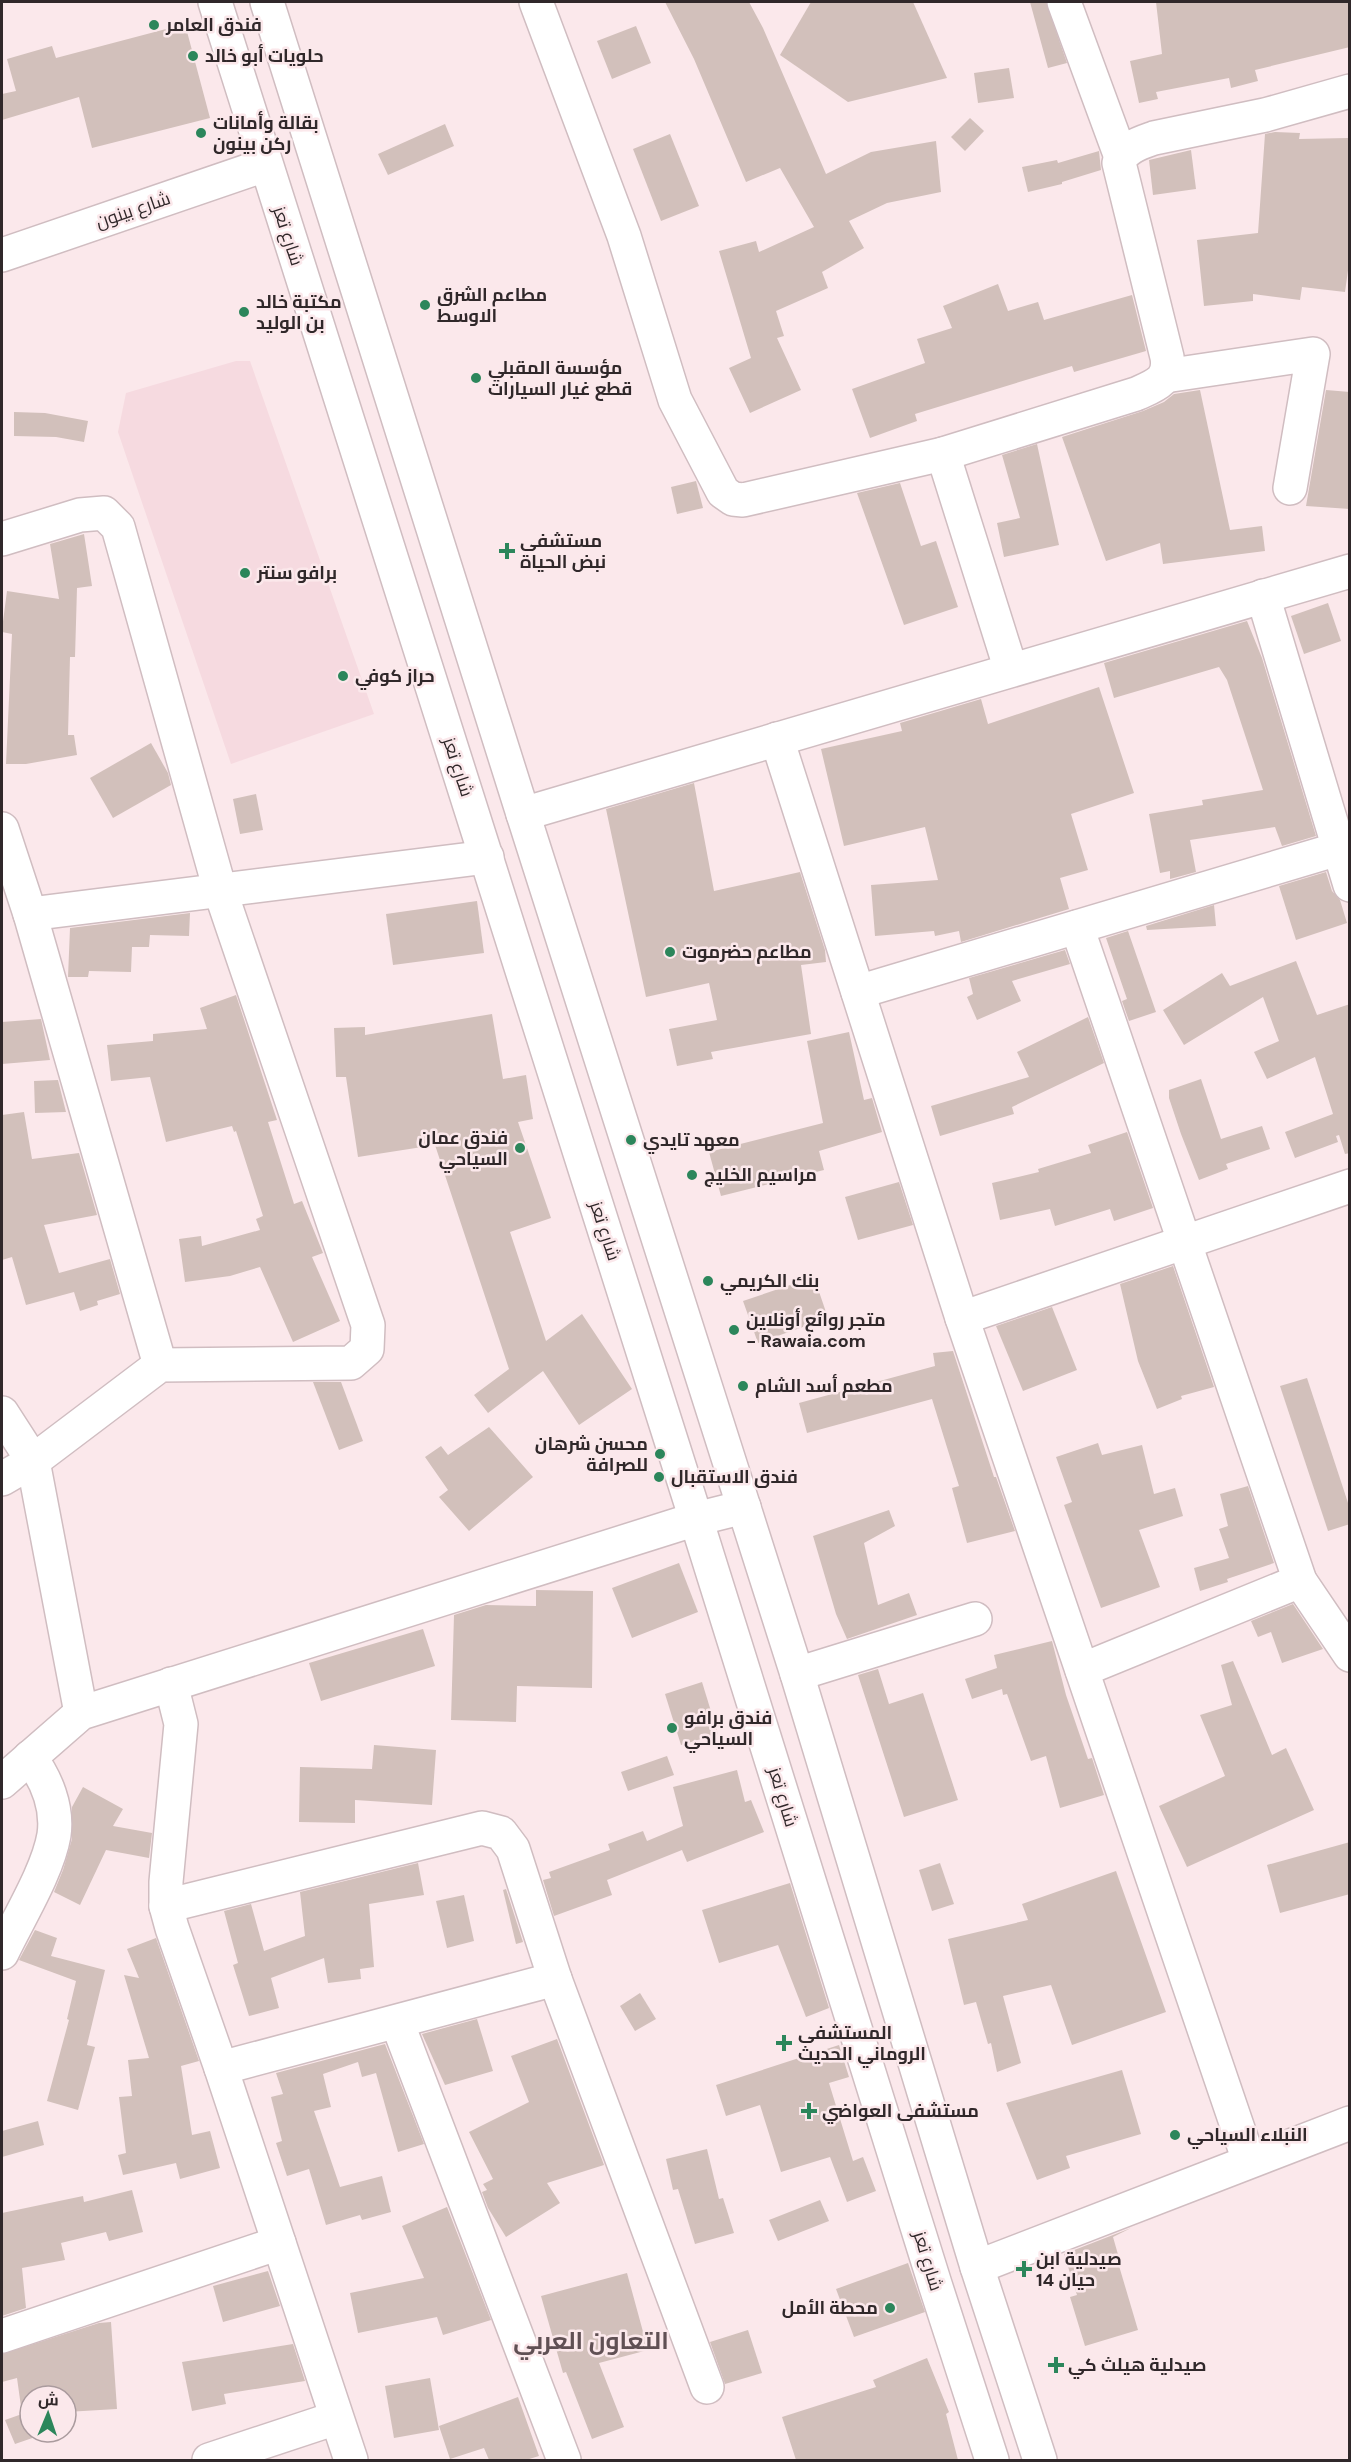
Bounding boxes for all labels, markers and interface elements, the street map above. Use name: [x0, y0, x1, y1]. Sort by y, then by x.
place label: فندق العامر: [165, 13, 262, 37]
marker: فندق العامر: [147, 18, 161, 32]
place label: حلويات أبو خالد: [205, 43, 324, 68]
marker: حلويات أبو خالد: [186, 49, 200, 63]
place label: بقالة وأمانات ركن بينون: [213, 110, 319, 156]
marker: بقالة وأمانات ركن بينون: [194, 126, 208, 140]
street label: شارع بينون: [92, 186, 174, 234]
street label: شارع تعز: [267, 202, 309, 269]
place label: مطاعم الشرق الاوسط: [437, 283, 547, 328]
place label: مكتبة خالد بن الوليد: [256, 290, 342, 335]
marker: مطاعم الشرق الاوسط: [418, 298, 432, 312]
marker: مكتبة خالد بن الوليد: [237, 305, 251, 319]
place label: مؤسسة المقبلي قطع غيار السيارات: [488, 356, 632, 401]
marker: مؤسسة المقبلي قطع غيار السيارات: [469, 371, 483, 385]
place label: مستشفى نبض الحياة: [520, 529, 606, 574]
marker: مستشفى نبض الحياة: [498, 542, 516, 560]
place label: برافو سنتر: [256, 561, 337, 585]
marker: برافو سنتر: [238, 566, 252, 580]
place label: حراز كوفي: [355, 664, 435, 691]
marker: حراز كوفي: [336, 669, 350, 683]
street label: شارع تعز: [437, 733, 479, 800]
place label: مطاعم حضرموت: [682, 940, 812, 964]
marker: مطاعم حضرموت: [663, 945, 677, 959]
place label: فندق عمان السياحي: [418, 1126, 508, 1174]
place label: معهد تايدي: [643, 1128, 740, 1154]
marker: معهد تايدي: [624, 1133, 638, 1147]
marker: فندق عمان السياحي: [513, 1141, 527, 1155]
place label: مراسيم الخليج: [704, 1163, 817, 1187]
marker: مراسيم الخليج: [685, 1168, 699, 1182]
street label: شارع تعز: [584, 1197, 626, 1264]
place label: بنك الكريمي: [720, 1269, 819, 1296]
marker: بنك الكريمي: [701, 1274, 715, 1288]
place label: متجر روائع أونلاين - Rawaia.com: [746, 1307, 886, 1353]
marker: متجر روائع أونلاين - Rawaia.com: [727, 1323, 741, 1337]
place label: مطعم أسد الشام: [755, 1373, 893, 1398]
marker: مطعم أسد الشام: [736, 1379, 750, 1393]
place label: محسن شرهان للصرافة: [535, 1432, 648, 1477]
marker: محسن شرهان للصرافة: [653, 1447, 667, 1461]
place label: فندق الاستقبال: [671, 1465, 798, 1489]
marker: فندق الاستقبال: [652, 1470, 666, 1484]
place label: فندق برافو السياحي: [684, 1706, 772, 1754]
marker: فندق برافو السياحي: [665, 1721, 679, 1735]
street label: شارع تعز: [762, 1763, 803, 1830]
place label: المستشفى الروماني الحديث: [798, 2021, 926, 2069]
marker: المستشفى الروماني الحديث: [775, 2034, 793, 2052]
place label: مستشفى العواضي: [822, 2099, 979, 2125]
marker: مستشفى العواضي: [800, 2102, 818, 2120]
place label: النبلاء السياحي: [1187, 2123, 1308, 2150]
marker: النبلاء السياحي: [1168, 2128, 1182, 2142]
street label: شارع تعز: [907, 2227, 948, 2294]
place label: صيدلية ابن حيان 14: [1036, 2247, 1122, 2292]
marker: صيدلية ابن حيان 14: [1017, 2262, 1031, 2276]
place label: محطة الأمل: [782, 2296, 878, 2320]
marker: محطة الأمل: [883, 2301, 897, 2315]
district label: التعاون العربي: [513, 2325, 669, 2360]
place label: صيدلية هيلث كي: [1068, 2353, 1206, 2380]
marker: صيدلية هيلث كي: [1049, 2358, 1063, 2372]
north arrow: [18, 2384, 78, 2444]
text: ش: [38, 2389, 59, 2410]

